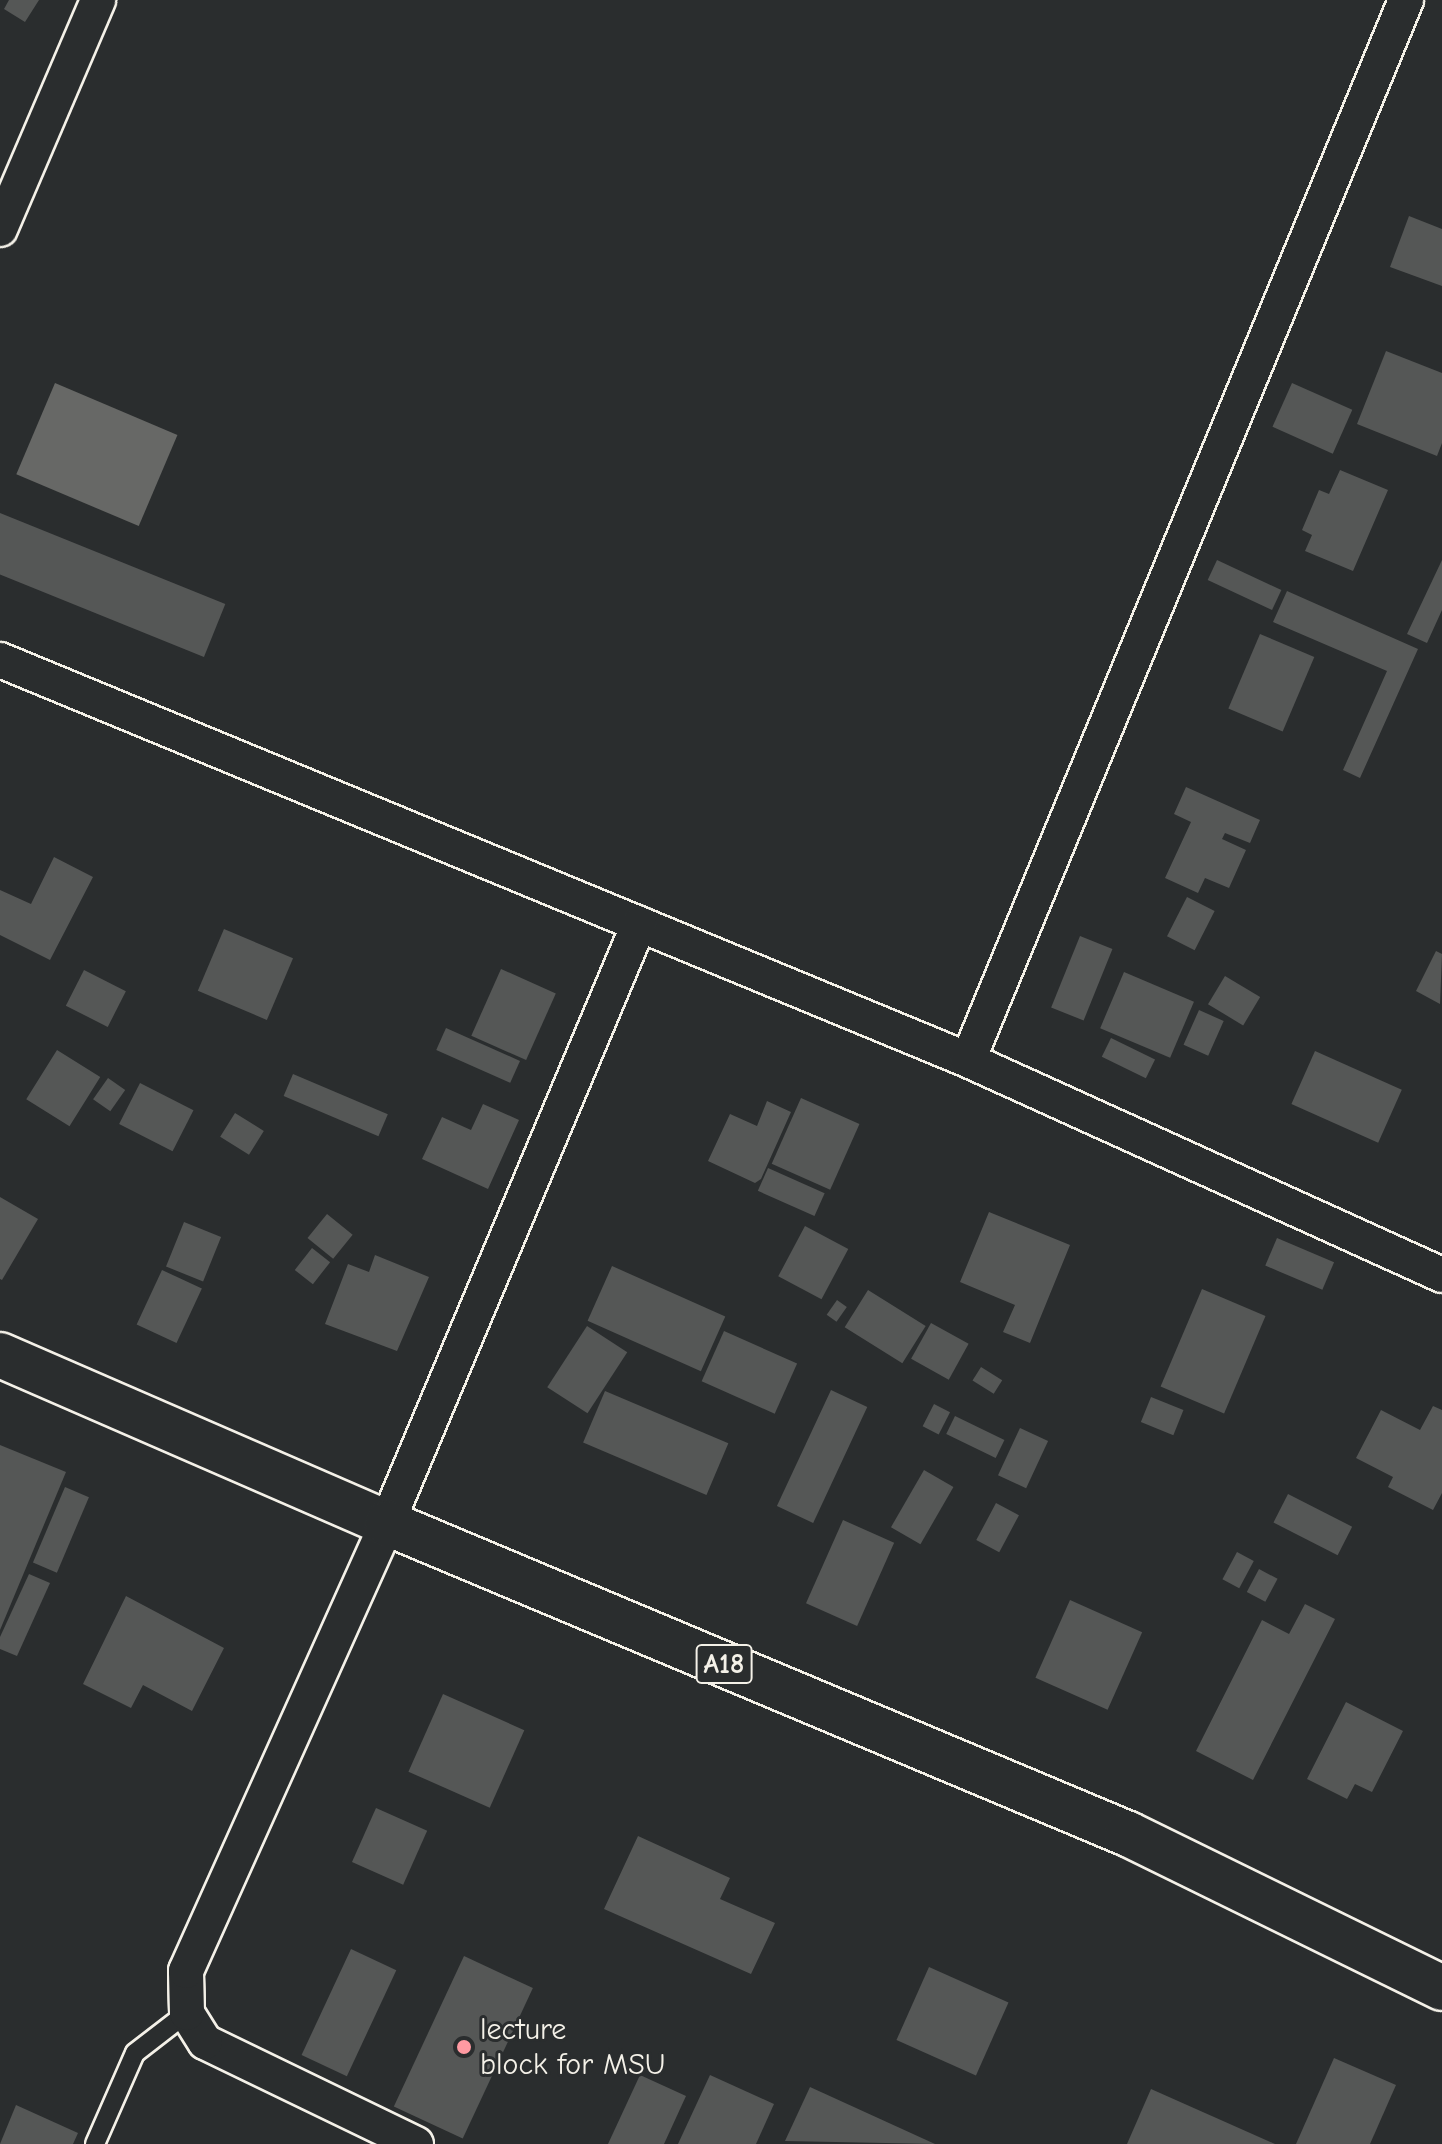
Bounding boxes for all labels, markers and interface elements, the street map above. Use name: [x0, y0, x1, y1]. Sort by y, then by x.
road number: A18: [694, 1640, 754, 1688]
place label: lecture block for MSU: [480, 2012, 666, 2082]
marker: lecture block for MSU: [455, 2038, 473, 2056]

